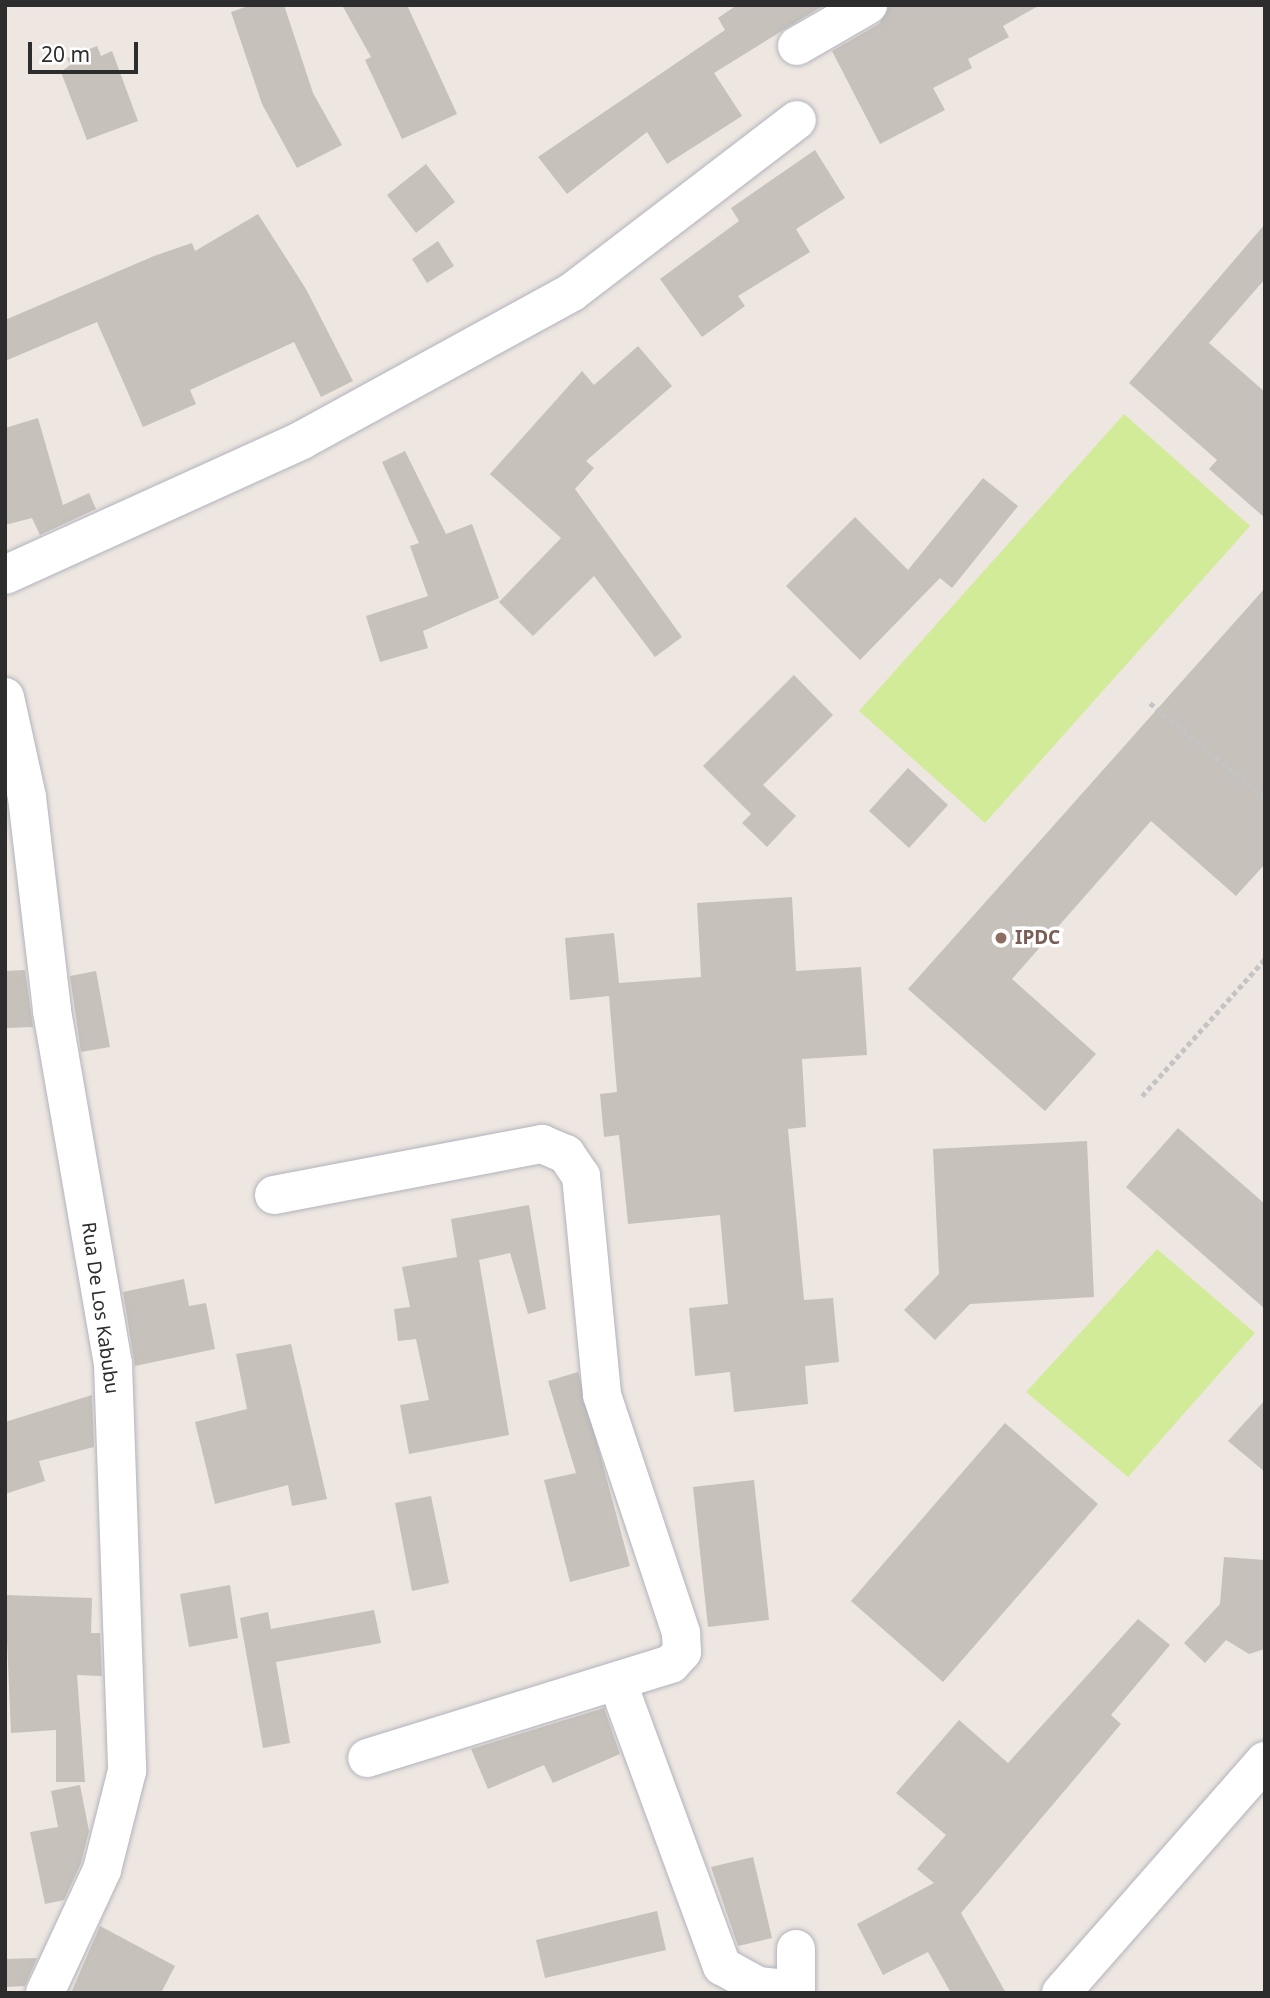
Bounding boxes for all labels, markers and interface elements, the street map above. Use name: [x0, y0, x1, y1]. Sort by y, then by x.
scale bar: [32, 28, 142, 72]
text: 20 m: [41, 40, 90, 68]
place label: IPDC: [1015, 927, 1060, 949]
marker: IPDC: [993, 930, 1009, 946]
street label: Rua De Los Kabubu: [77, 1221, 123, 1395]

